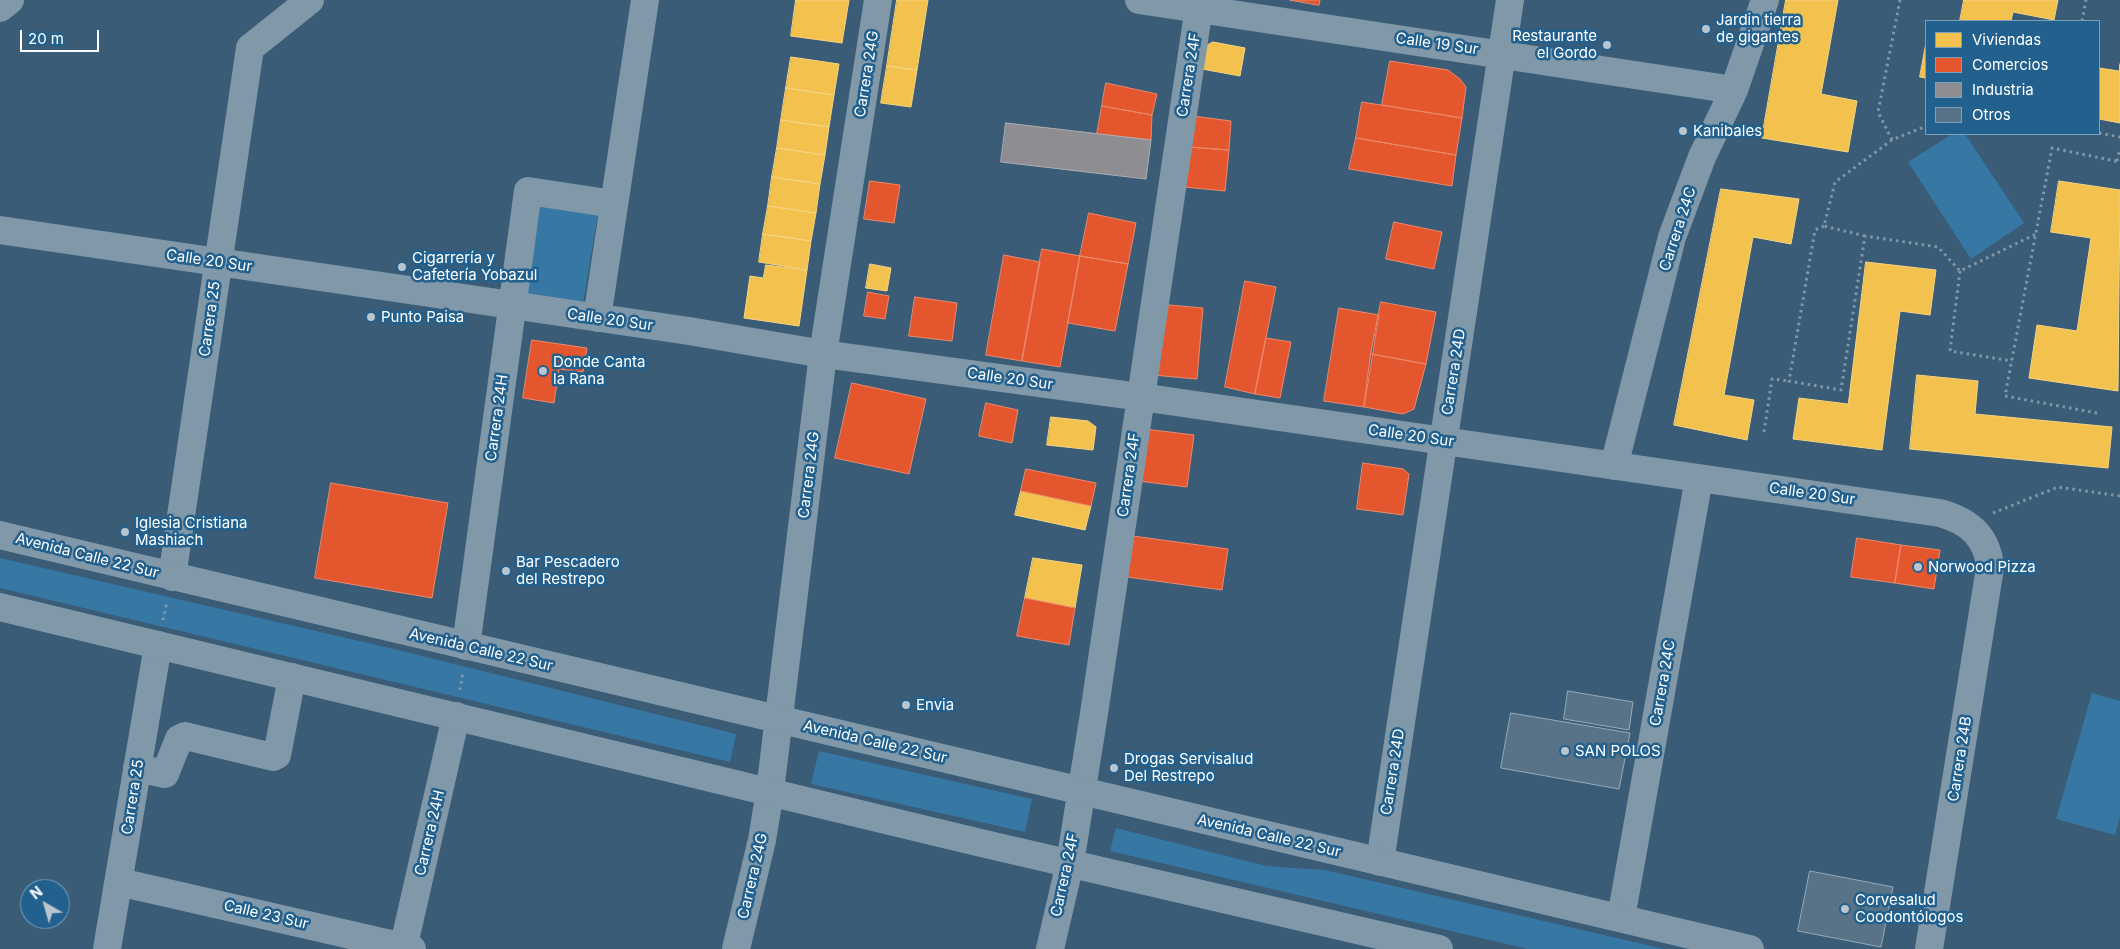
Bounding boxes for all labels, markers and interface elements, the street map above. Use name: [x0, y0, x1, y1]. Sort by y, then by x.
place label: Jardin tierra de gigantes: [1716, 11, 1802, 46]
scale bar: [22, 20, 101, 52]
legend: [1925, 20, 2100, 135]
marker: Jardin tierra de gigantes: [1700, 23, 1712, 35]
place label: Restaurante el Gordo: [1512, 27, 1597, 62]
text: 20 m: [28, 29, 64, 48]
street label: Carrera 24G: [851, 29, 883, 119]
street label: Calle 19 Sur: [1394, 29, 1480, 59]
text: Viviendas: [1972, 30, 2041, 49]
street label: Carrera 24F: [1173, 32, 1205, 118]
marker: Restaurante el Gordo: [1601, 39, 1613, 51]
text: Comercios: [1972, 55, 2048, 74]
text: Industria: [1972, 80, 2034, 99]
text: Otros: [1972, 105, 2011, 124]
place label: Kanibales: [1693, 122, 1762, 140]
marker: Kanibales: [1677, 125, 1689, 137]
street label: Carrera 24C: [1656, 185, 1700, 273]
street label: Calle 20 Sur: [165, 246, 253, 276]
place label: Cigarrería y Cafetería Yobazul: [412, 249, 537, 284]
marker: Cigarrería y Cafetería Yobazul: [396, 261, 408, 273]
street label: Carrera 25: [196, 280, 224, 358]
street label: Calle 20 Sur: [566, 305, 654, 335]
place label: Punto Paisa: [381, 308, 464, 326]
marker: Punto Paisa: [365, 311, 377, 323]
street label: Carrera 24D: [1438, 328, 1470, 416]
place label: Donde Canta la Rana: [553, 353, 645, 388]
street label: Calle 20 Sur: [966, 364, 1054, 394]
marker: Donde Canta la Rana: [537, 365, 549, 377]
street label: Carrera 24H: [482, 373, 512, 463]
street label: Calle 20 Sur: [1367, 421, 1455, 451]
street label: Carrera 24G: [795, 430, 823, 520]
street label: Carrera 24F: [1114, 432, 1144, 518]
street label: Calle 20 Sur: [1768, 479, 1856, 509]
place label: Iglesia Cristiana Mashiach: [135, 514, 247, 549]
marker: Iglesia Cristiana Mashiach: [119, 526, 131, 538]
street label: Avenida Calle 22 Sur: [14, 530, 160, 582]
place label: Bar Pescadero del Restrepo: [516, 553, 620, 588]
place label: Norwood Pizza: [1928, 558, 2036, 576]
marker: Norwood Pizza: [1912, 561, 1924, 573]
marker: Bar Pescadero del Restrepo: [500, 565, 512, 577]
street label: Avenida Calle 22 Sur: [407, 625, 555, 675]
street label: Carrera 24C: [1647, 638, 1679, 728]
place label: Envia: [916, 696, 954, 714]
marker: Envia: [900, 699, 912, 711]
street label: Carrera 24B: [1944, 715, 1976, 803]
street label: Avenida Calle 22 Sur: [801, 717, 949, 767]
street label: Carrera 24D: [1377, 728, 1409, 816]
place label: SAN POLOS: [1575, 742, 1661, 760]
marker: SAN POLOS: [1559, 745, 1571, 757]
place label: Drogas Servisalud Del Restrepo: [1124, 750, 1253, 785]
street label: Carrera 25: [118, 758, 148, 836]
marker: Drogas Servisalud Del Restrepo: [1108, 762, 1120, 774]
street label: Carrera 24H: [411, 788, 449, 878]
street label: Avenida Calle 22 Sur: [1195, 811, 1343, 861]
street label: Carrera 24G: [734, 831, 772, 921]
street label: Carrera 24F: [1047, 831, 1083, 919]
north arrow: [20, 879, 70, 929]
text: N: [27, 883, 46, 903]
place label: Corvesalud Coodontólogos: [1855, 891, 1963, 926]
street label: Calle 23 Sur: [222, 897, 310, 933]
marker: Corvesalud Coodontólogos: [1839, 903, 1851, 915]

